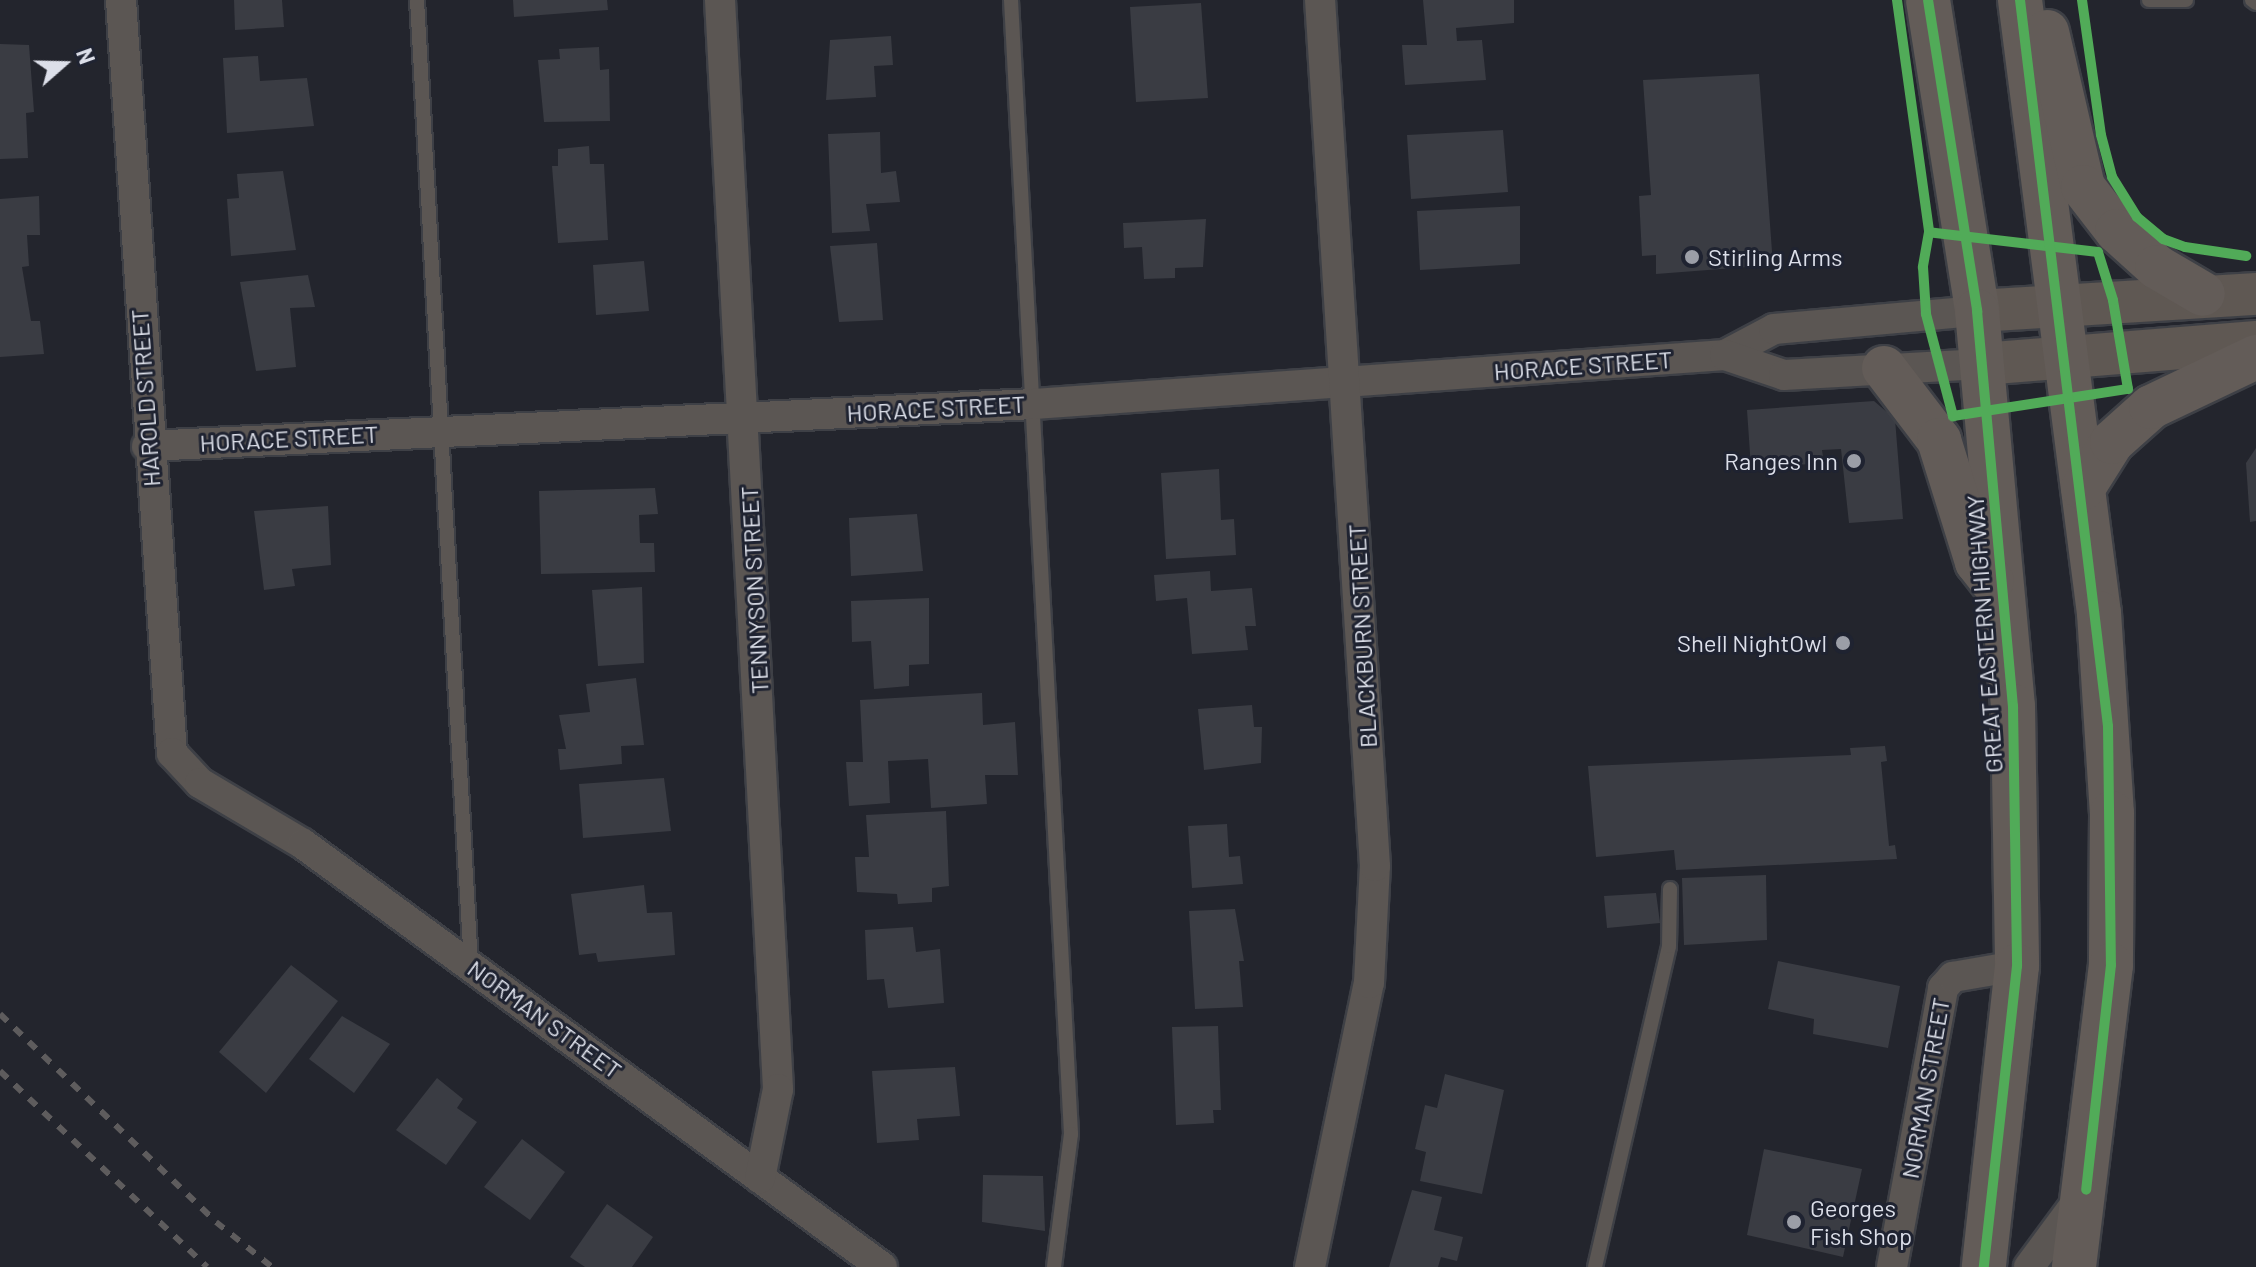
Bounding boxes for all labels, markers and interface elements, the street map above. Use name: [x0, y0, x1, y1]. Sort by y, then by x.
north arrow: [24, 24, 104, 104]
text: N: [72, 44, 101, 67]
place label: Stirling Arms: [1708, 243, 1843, 271]
marker: Stirling Arms: [1683, 248, 1701, 266]
street label: HAROLD STREET: [124, 308, 166, 488]
street label: HORACE STREET: [1493, 344, 1673, 386]
street label: HORACE STREET: [846, 389, 1026, 427]
street label: HORACE STREET: [199, 419, 379, 457]
place label: Ranges Inn: [1724, 447, 1838, 475]
marker: Ranges Inn: [1845, 452, 1863, 470]
street label: TENNYSON STREET: [734, 485, 774, 695]
street label: GREAT EASTERN HIGHWAY: [1960, 494, 2008, 774]
street label: BLACKBURN STREET: [1342, 523, 1382, 749]
place label: Shell NightOwl: [1677, 629, 1827, 657]
marker: Shell NightOwl: [1834, 634, 1852, 652]
street label: NORMAN STREET: [462, 954, 628, 1084]
street label: NORMAN STREET: [1895, 995, 1955, 1181]
place label: Georges Fish Shop: [1810, 1194, 1912, 1250]
marker: Georges Fish Shop: [1785, 1213, 1803, 1231]

